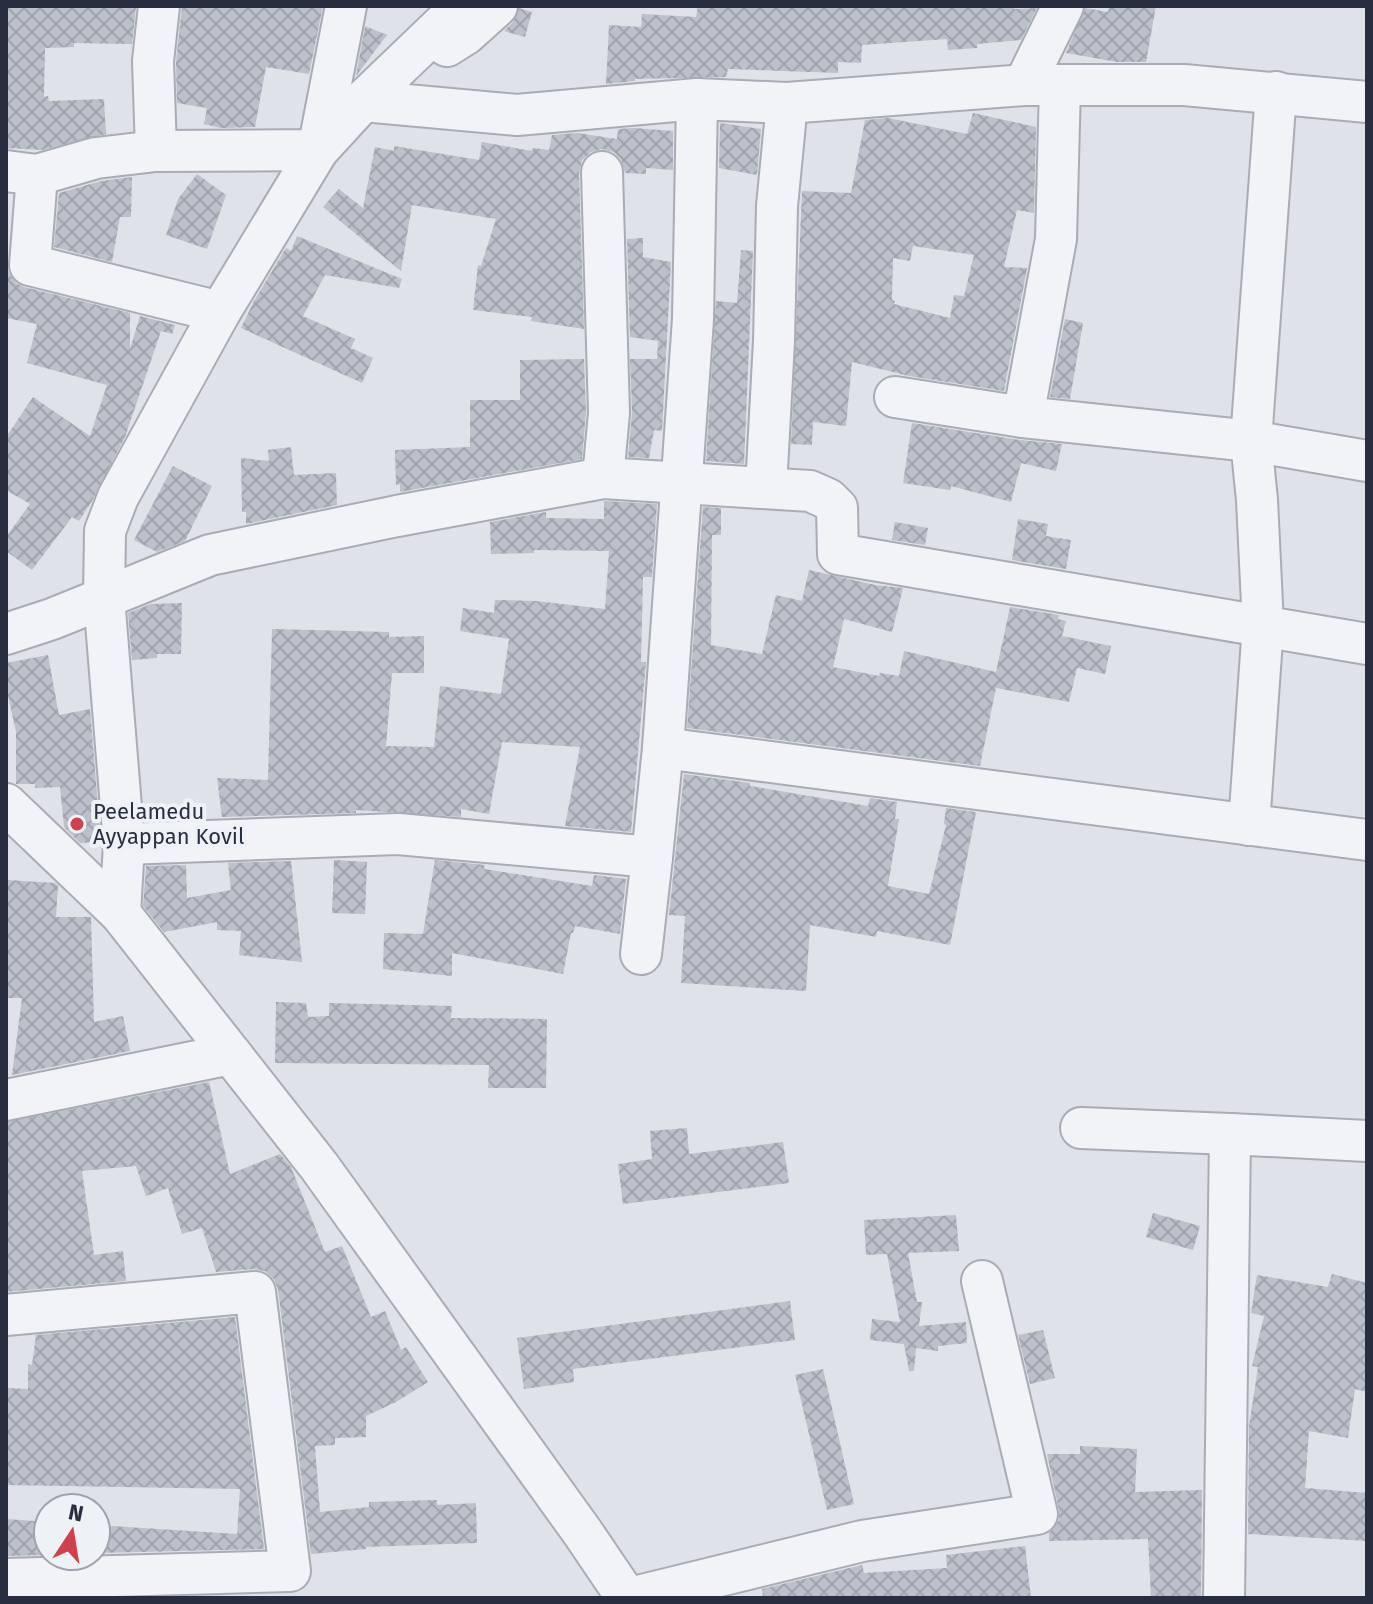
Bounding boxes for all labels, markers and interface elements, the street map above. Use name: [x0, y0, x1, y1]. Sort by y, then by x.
place label: Peelamedu Ayyappan Kovil: [93, 798, 244, 850]
marker: Peelamedu Ayyappan Kovil: [68, 815, 86, 833]
north arrow: [32, 1492, 112, 1572]
text: N: [66, 1498, 86, 1528]

